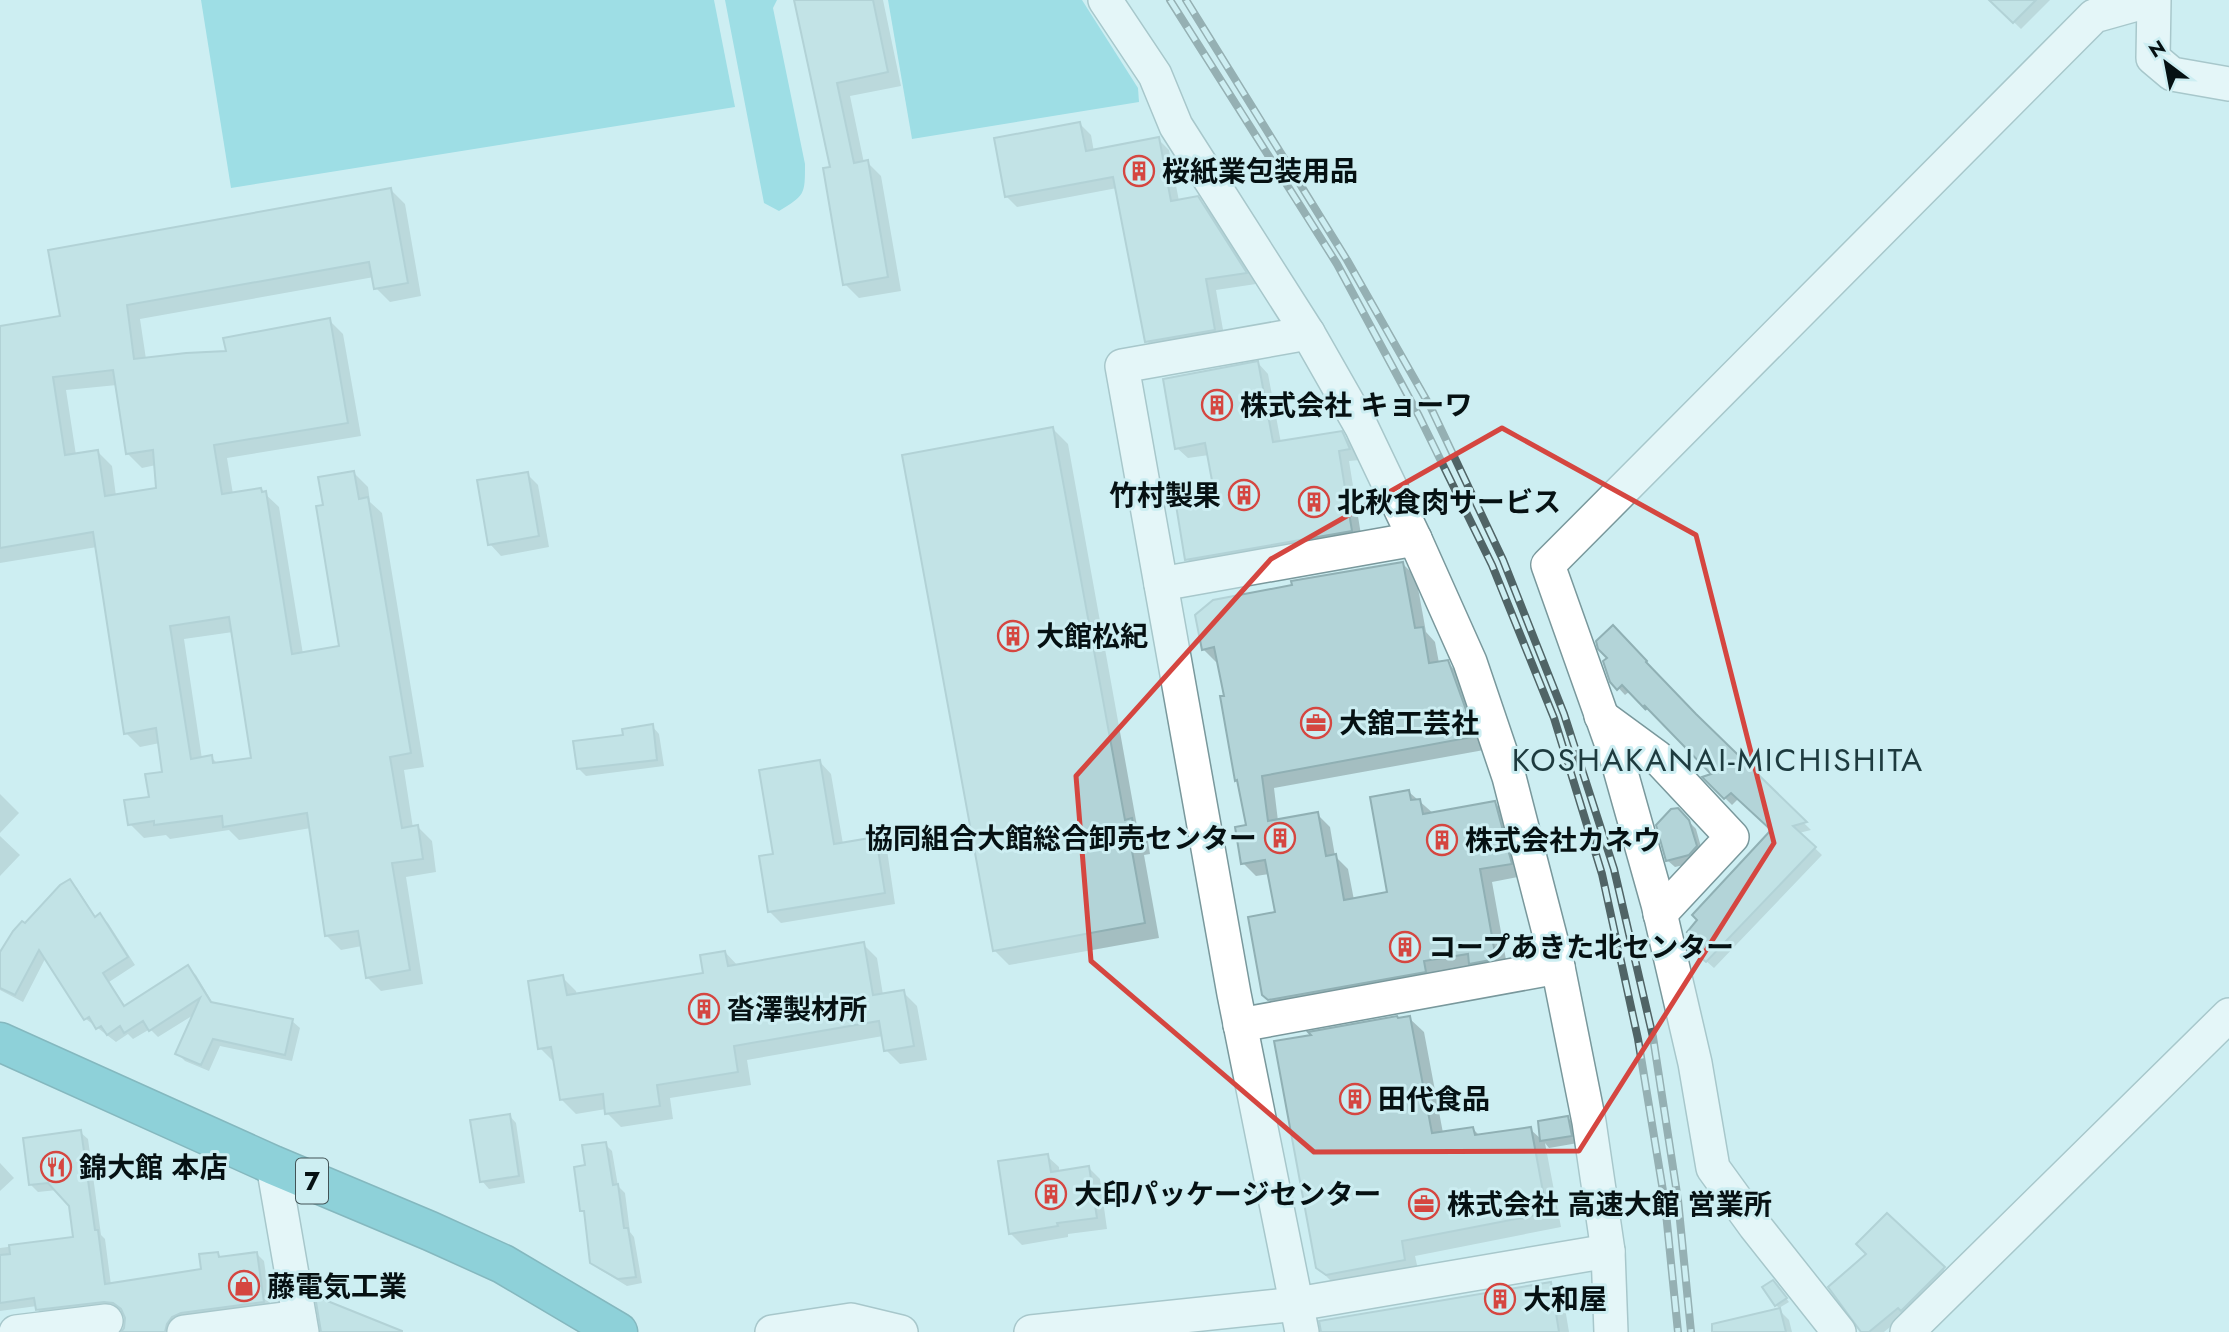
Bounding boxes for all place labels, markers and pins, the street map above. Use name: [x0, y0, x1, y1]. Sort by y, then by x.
place label: 桜紙業包装用品: [1162, 151, 1358, 192]
building icon: 桜紙業包装用品: [1122, 154, 1156, 188]
place label: 株式会社 キョーワ: [1240, 385, 1472, 426]
building icon: 株式会社 キョーワ: [1200, 388, 1234, 422]
place label: 竹村製果: [1109, 475, 1221, 516]
building icon: 竹村製果: [1227, 478, 1261, 512]
place label: 北秋食肉サービス: [1337, 482, 1561, 523]
building icon: 北秋食肉サービス: [1297, 485, 1331, 519]
place label: 大館松紀: [1036, 616, 1148, 657]
building icon: 大館松紀: [996, 619, 1030, 653]
place label: 大舘工芸社: [1339, 703, 1479, 744]
office icon: 大舘工芸社: [1299, 706, 1333, 740]
place label: 協同組合大館総合卸売センター: [865, 818, 1257, 859]
place label: 株式会社カネウ: [1465, 820, 1661, 861]
building icon: 協同組合大館総合卸売センター: [1263, 821, 1297, 855]
building icon: 株式会社カネウ: [1425, 823, 1459, 857]
place label: コープあきた北センター: [1428, 927, 1734, 968]
building icon: コープあきた北センター: [1388, 930, 1422, 964]
place label: 沓澤製材所: [727, 989, 867, 1030]
building icon: 沓澤製材所: [687, 992, 721, 1026]
place label: 田代食品: [1378, 1079, 1490, 1120]
building icon: 田代食品: [1338, 1082, 1372, 1116]
place label: 錦大館 本店: [79, 1147, 227, 1188]
restaurant icon: 錦大館 本店: [39, 1150, 73, 1184]
place label: 大印パッケージセンター: [1074, 1174, 1381, 1215]
building icon: 大印パッケージセンター: [1034, 1177, 1068, 1211]
place label: 株式会社 高速大館 営業所: [1447, 1184, 1772, 1225]
office icon: 株式会社 高速大館 営業所: [1407, 1187, 1441, 1221]
place label: 藤電気工業: [267, 1266, 407, 1307]
shop icon: 藤電気工業: [227, 1269, 261, 1303]
place label: 大和屋: [1523, 1279, 1607, 1320]
building icon: 大和屋: [1483, 1282, 1517, 1316]

